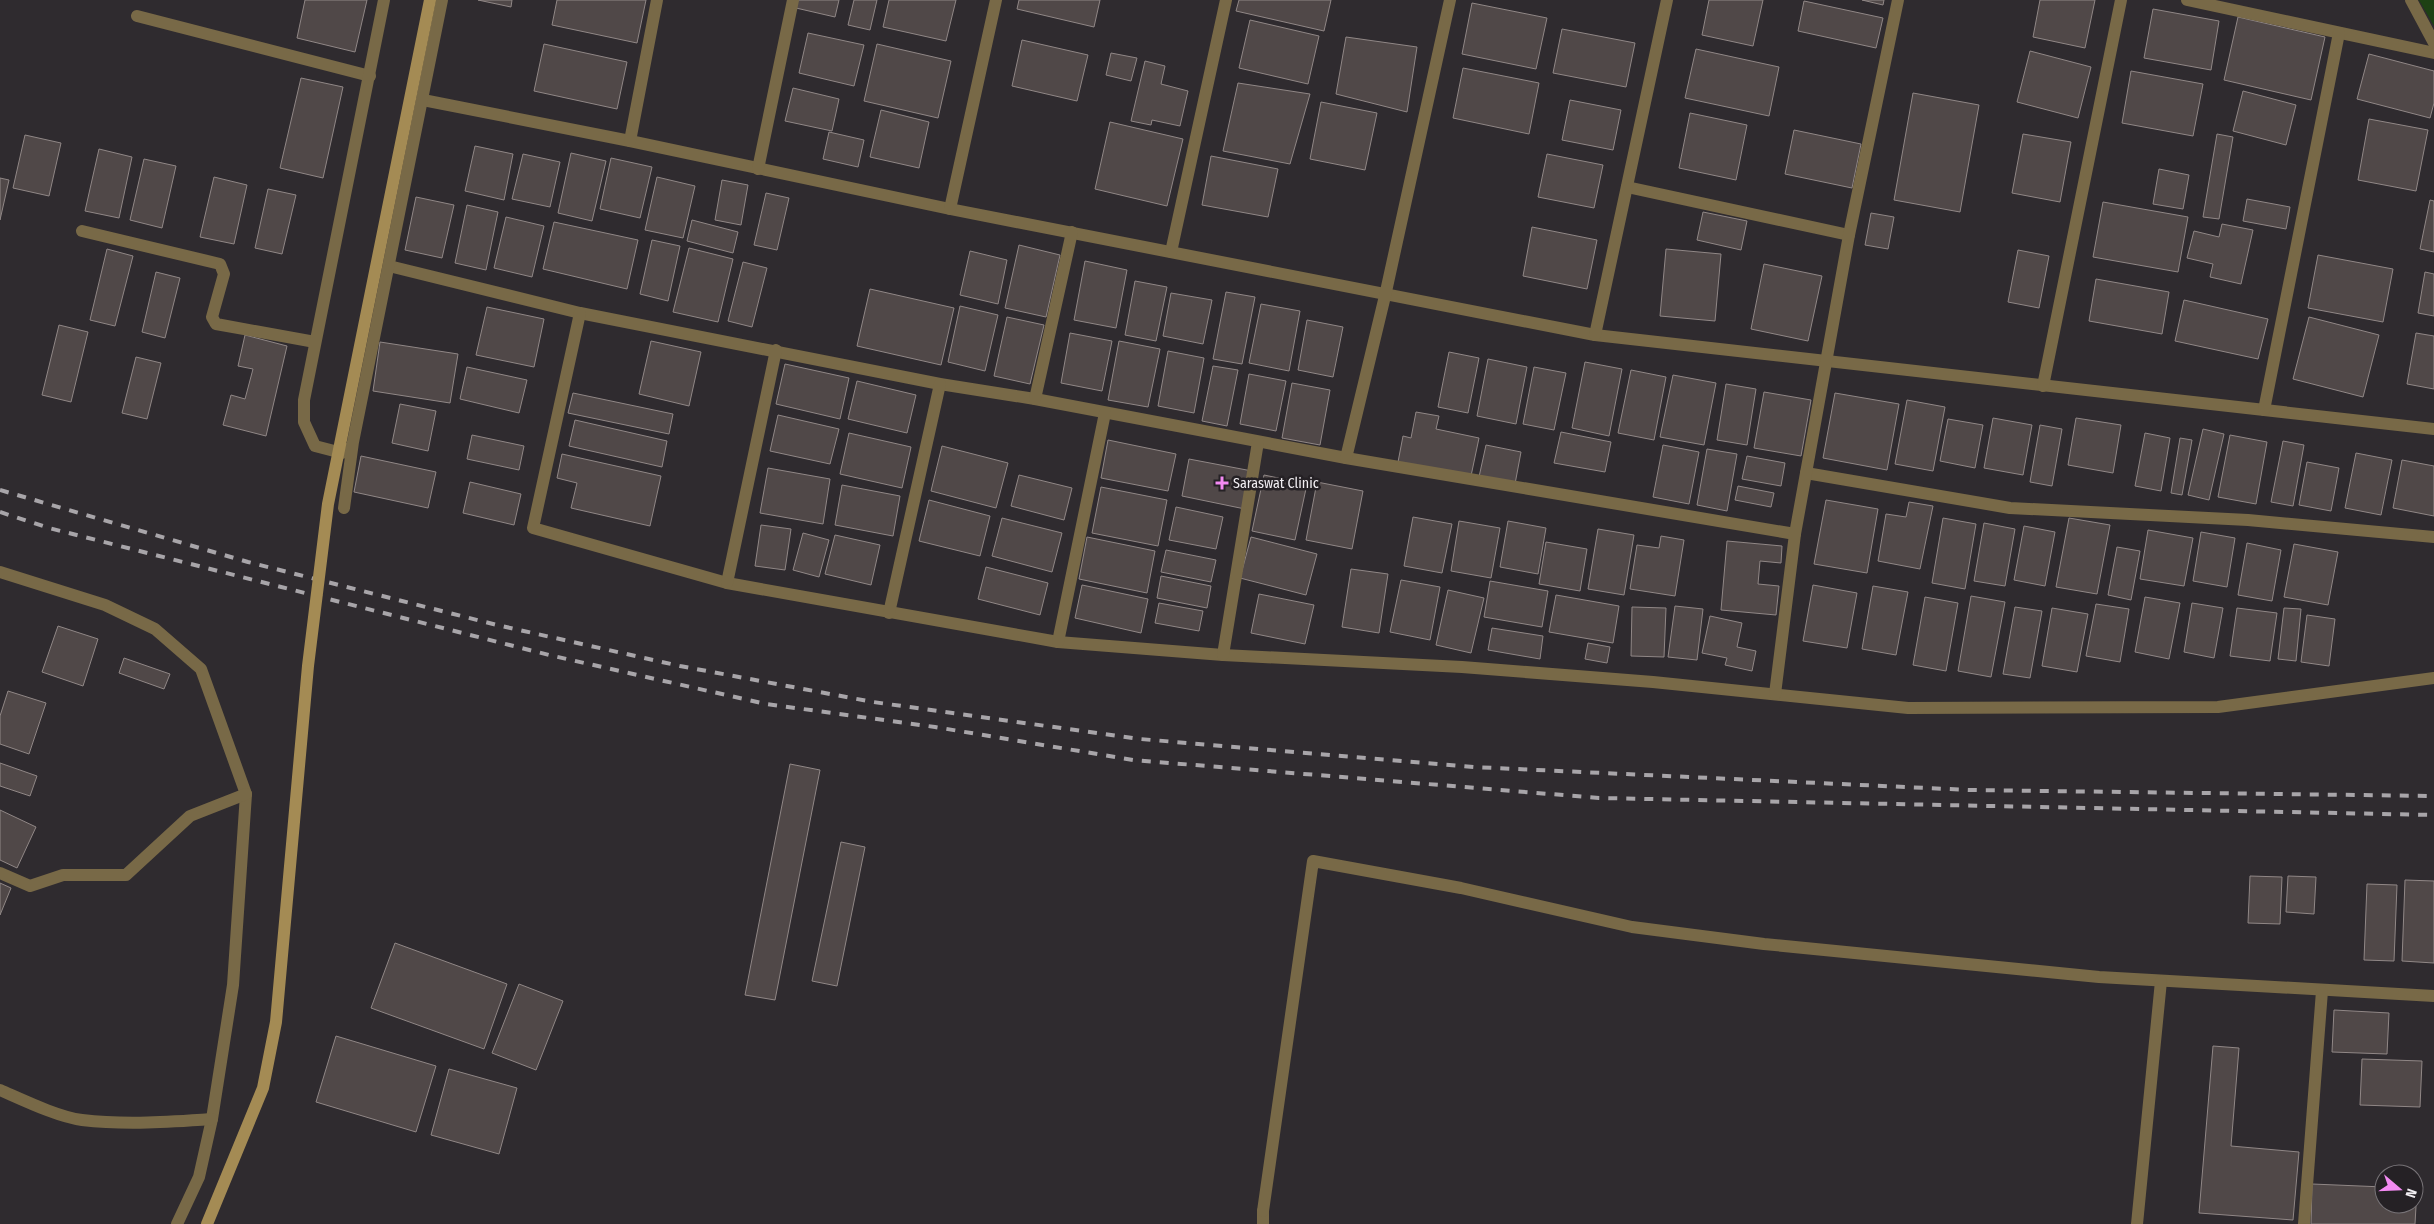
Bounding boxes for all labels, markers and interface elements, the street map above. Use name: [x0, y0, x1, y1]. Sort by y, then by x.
place label: Saraswat Clinic: [1233, 475, 1319, 492]
marker: Saraswat Clinic: [1215, 476, 1229, 490]
north arrow: [2374, 1164, 2424, 1214]
text: N: [2401, 1186, 2420, 1200]

